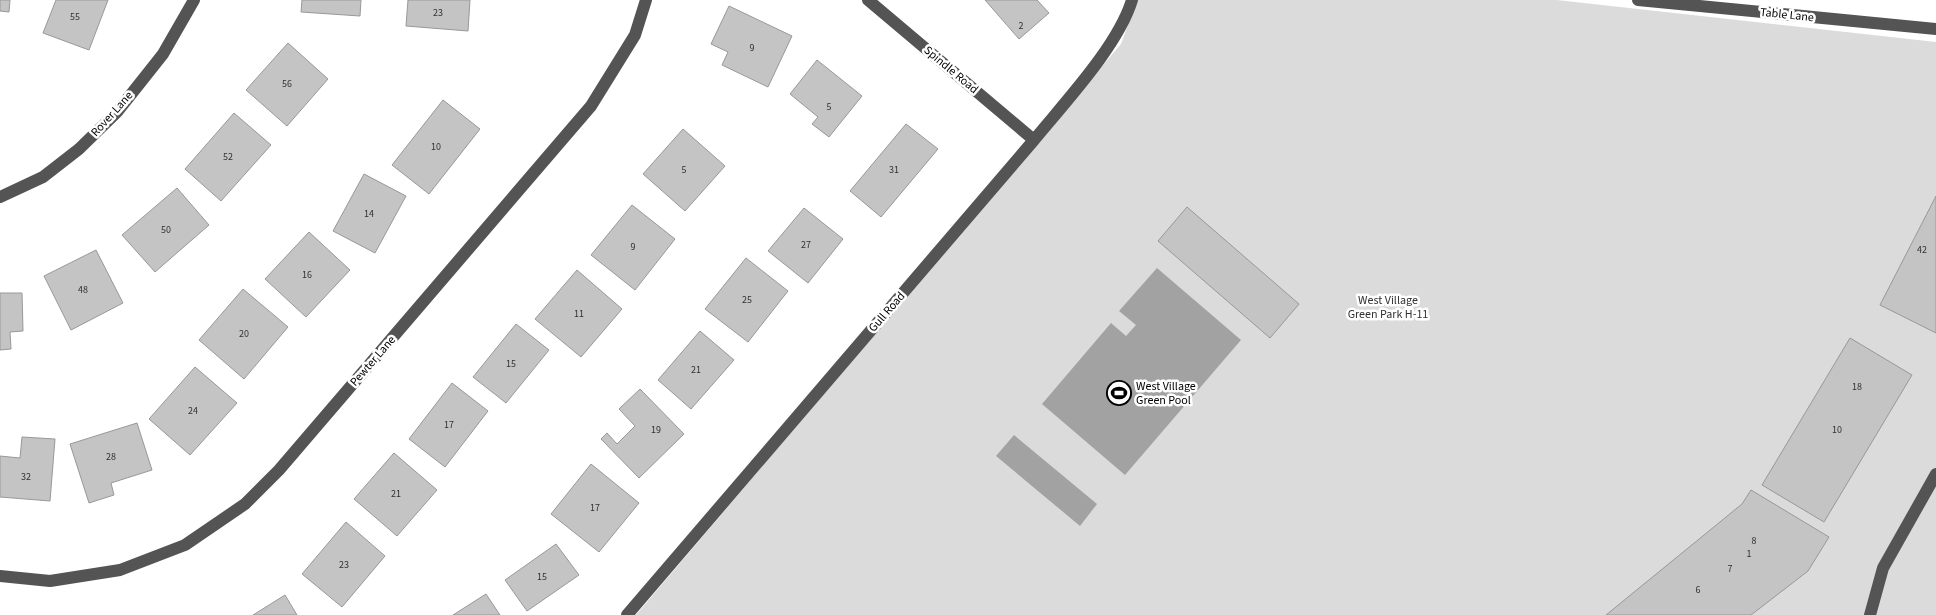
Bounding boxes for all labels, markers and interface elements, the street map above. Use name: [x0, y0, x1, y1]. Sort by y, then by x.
street label: Table Lane: [1759, 4, 1815, 26]
house number: 23: [433, 6, 443, 20]
house number: 55: [70, 10, 80, 24]
house number: 2: [1019, 19, 1024, 33]
house number: 9: [750, 41, 755, 55]
street label: Spindle Road: [920, 42, 982, 98]
house number: 56: [282, 77, 292, 91]
street label: Rover Lane: [87, 88, 137, 140]
house number: 5: [827, 100, 832, 114]
house number: 10: [431, 140, 441, 154]
house number: 52: [223, 150, 233, 164]
house number: 5: [682, 163, 687, 177]
house number: 31: [889, 163, 899, 177]
house number: 14: [364, 207, 374, 221]
house number: 50: [161, 223, 171, 237]
house number: 27: [801, 238, 811, 252]
house number: 9: [631, 240, 636, 254]
house number: 42: [1917, 243, 1927, 257]
house number: 16: [302, 268, 312, 282]
house number: 48: [78, 283, 88, 297]
street label: Gull Road: [865, 288, 909, 336]
park label: West Village Green Park H-11: [1348, 292, 1428, 323]
house number: 25: [742, 293, 752, 307]
house number: 11: [574, 307, 584, 321]
house number: 20: [239, 327, 249, 341]
street label: Pewter Lane: [346, 332, 400, 390]
house number: 15: [506, 357, 516, 371]
house number: 21: [691, 363, 701, 377]
place label: West Village Green Pool: [1136, 378, 1196, 409]
sports icon: West Village Green Pool: [1106, 380, 1132, 406]
house number: 18: [1852, 380, 1862, 394]
house number: 24: [188, 404, 198, 418]
house number: 17: [444, 418, 454, 432]
house number: 19: [651, 423, 661, 437]
house number: 10: [1832, 423, 1842, 437]
house number: 28: [106, 450, 116, 464]
house number: 32: [21, 470, 31, 484]
house number: 21: [391, 487, 401, 501]
house number: 17: [590, 501, 600, 515]
house number: 8: [1752, 534, 1757, 548]
house number: 1: [1747, 547, 1752, 561]
house number: 23: [339, 558, 349, 572]
house number: 7: [1728, 562, 1733, 576]
house number: 15: [537, 570, 547, 584]
house number: 6: [1696, 583, 1701, 597]

